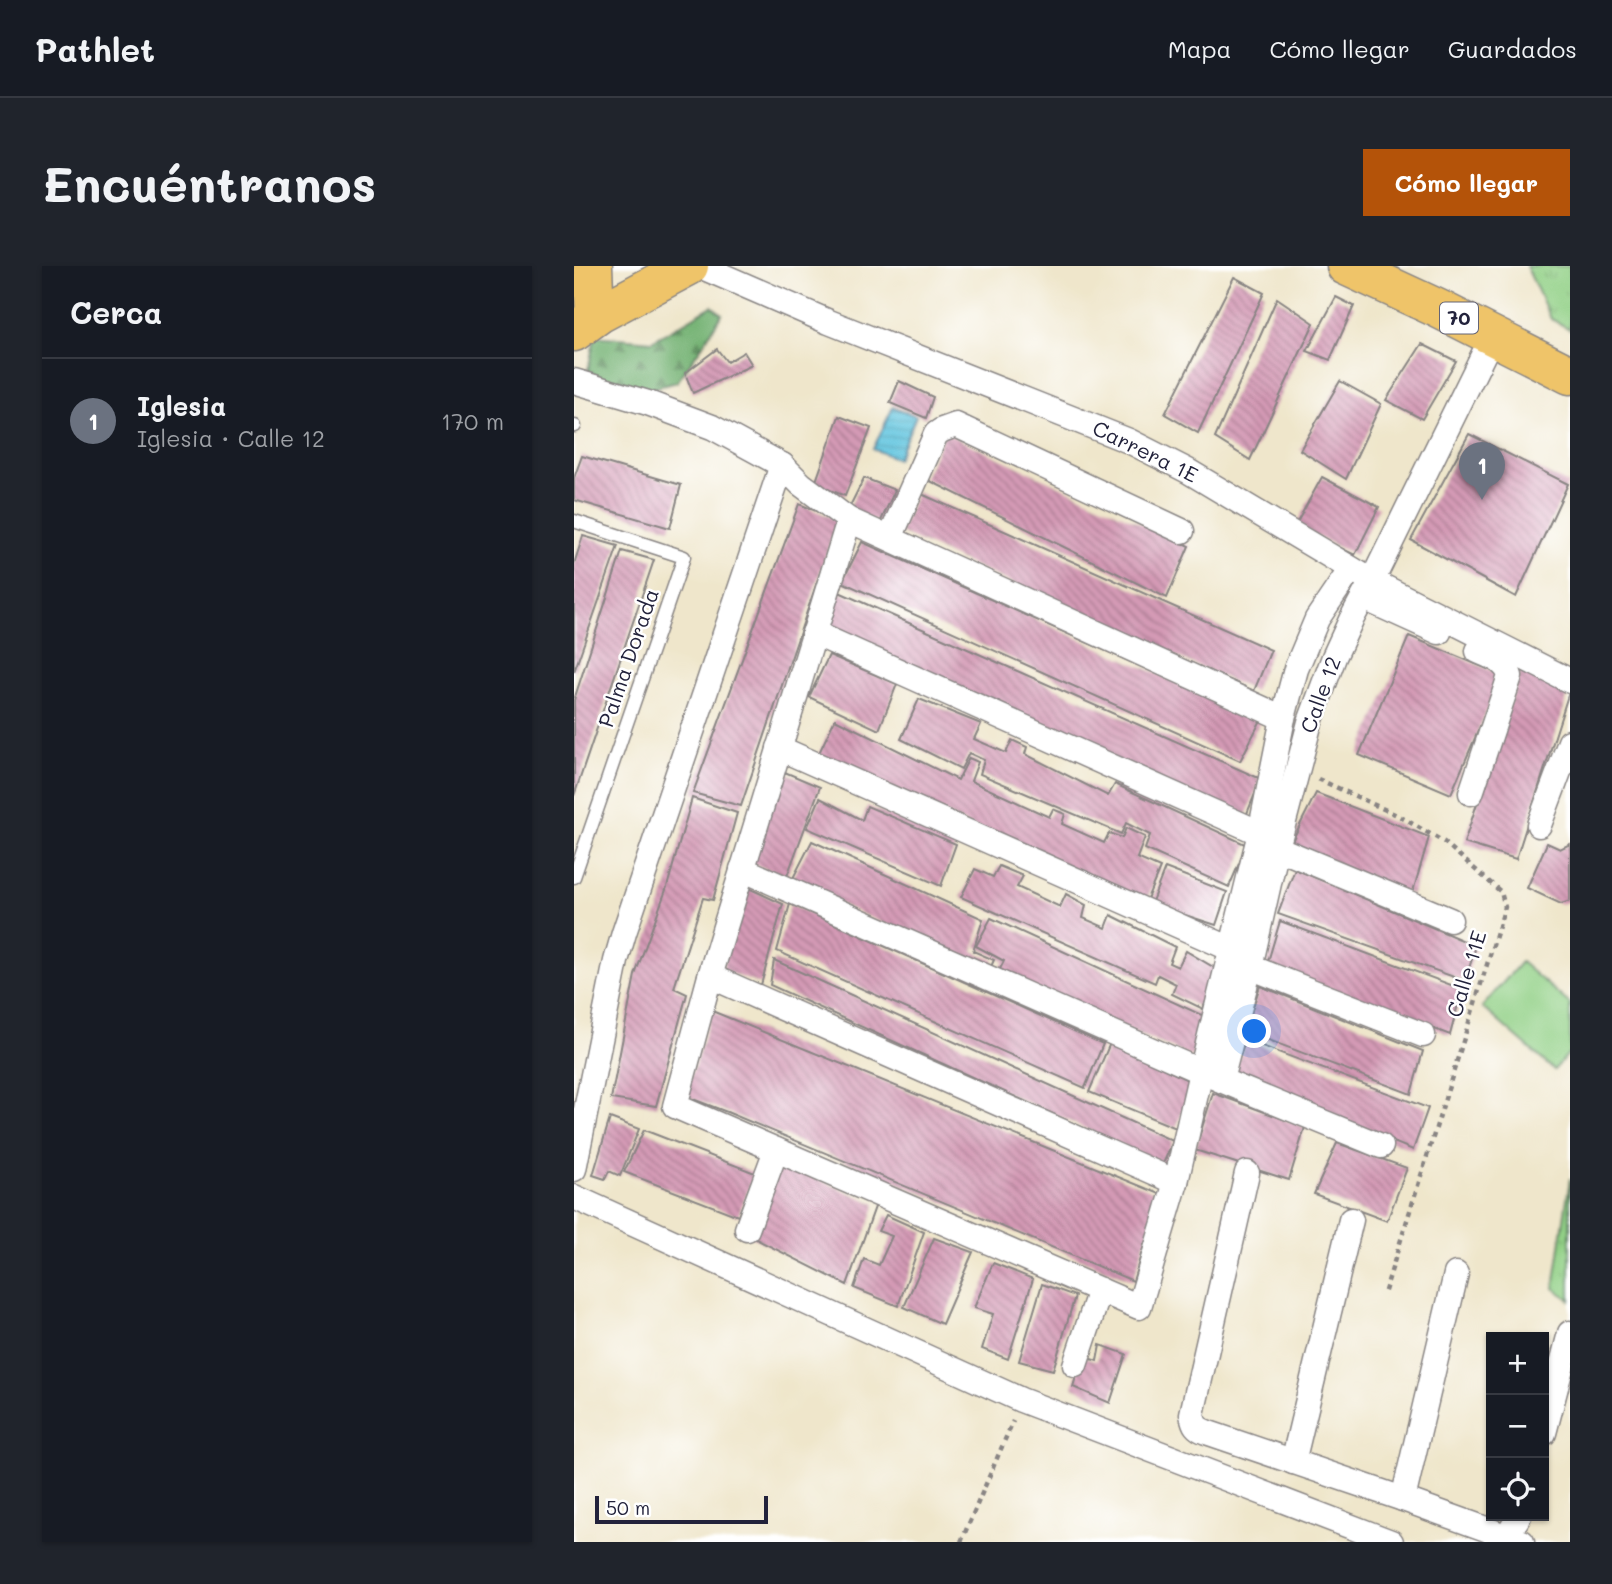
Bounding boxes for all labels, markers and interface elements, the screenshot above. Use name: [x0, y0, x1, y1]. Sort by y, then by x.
text: Pathlet: [35, 27, 155, 70]
text: Mapa: [1168, 33, 1232, 64]
text: Cómo llegar: [1270, 33, 1410, 64]
text: Guardados: [1448, 33, 1577, 64]
button: Cómo llegar: [1363, 149, 1570, 216]
text: Encuéntranos: [42, 151, 376, 214]
text: Cerca: [70, 292, 162, 332]
road number: 70: [1440, 302, 1478, 334]
text: Iglesia: [137, 389, 226, 423]
text: 1: [88, 406, 98, 436]
text: 170 m: [441, 406, 504, 436]
street label: Carrera 1E: [1089, 414, 1203, 488]
text: Iglesia · Calle 12: [137, 423, 325, 453]
pin: 1: [1459, 442, 1505, 500]
street label: Palma Dorada: [591, 585, 664, 730]
street label: Calle 12: [1293, 653, 1346, 736]
street label: Calle 11E: [1440, 927, 1492, 1020]
your location: [1237, 1014, 1271, 1048]
map controls: [1486, 1332, 1549, 1521]
button: +: [1486, 1332, 1549, 1395]
button: −: [1486, 1395, 1549, 1458]
button: locate: [1486, 1458, 1549, 1521]
scale bar: [595, 1493, 768, 1525]
text: 50 m: [606, 1495, 650, 1520]

